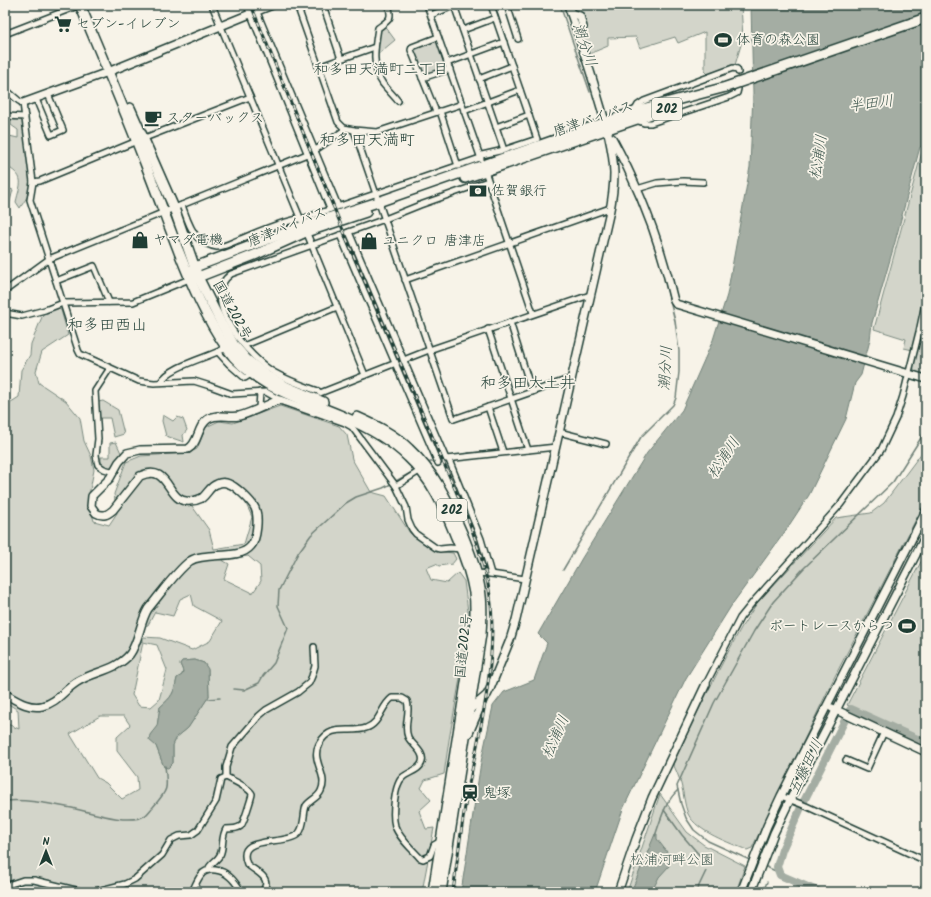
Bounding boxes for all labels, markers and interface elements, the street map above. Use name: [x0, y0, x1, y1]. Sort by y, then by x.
place label: セブン-イレブン: [76, 13, 180, 35]
supermarket icon: セブン-イレブン: [53, 14, 73, 34]
water label: 潮分川: [565, 20, 603, 70]
place label: 体育の森公園: [736, 29, 820, 51]
sports icon: 体育の森公園: [713, 30, 733, 50]
district label: 和多田天満町二丁目: [313, 58, 449, 82]
water label: 半田川: [847, 89, 895, 119]
street label: 唐津バイパス: [550, 95, 636, 143]
road number: 202: [652, 98, 682, 120]
place label: スターバックス: [166, 107, 264, 129]
cafe icon: スターバックス: [143, 108, 163, 128]
district label: 和多田天満町: [319, 128, 415, 153]
water label: 松浦川: [804, 133, 834, 181]
place label: 佐賀銀行: [491, 180, 547, 202]
bank icon: 佐賀銀行: [468, 181, 488, 201]
street label: 唐津バイパス: [244, 201, 330, 253]
place label: ヤマダ電機: [153, 229, 223, 251]
shop icon: ヤマダ電機: [130, 230, 150, 250]
place label: ユニクロ 唐津店: [382, 230, 486, 252]
shop icon: ユニクロ 唐津店: [359, 231, 379, 251]
street label: 国道202号: [207, 276, 257, 344]
district label: 和多田西山: [67, 313, 147, 338]
water label: 潮分川: [653, 345, 679, 391]
district label: 和多田大土井: [480, 371, 576, 396]
water label: 松浦川: [701, 433, 747, 483]
road number: 202: [437, 499, 467, 521]
street label: 国道202号: [450, 612, 478, 680]
place label: ボートレースからつ: [769, 615, 894, 637]
sports icon: ボートレースからつ: [897, 616, 917, 636]
water label: 松浦川: [536, 712, 576, 762]
water label: 五藤田川: [782, 735, 830, 799]
place label: 鬼塚: [483, 782, 511, 804]
station icon: 鬼塚: [460, 783, 480, 803]
north arrow: [26, 831, 66, 871]
text: N: [43, 833, 50, 851]
park label: 松浦河畔公園: [630, 849, 714, 871]

